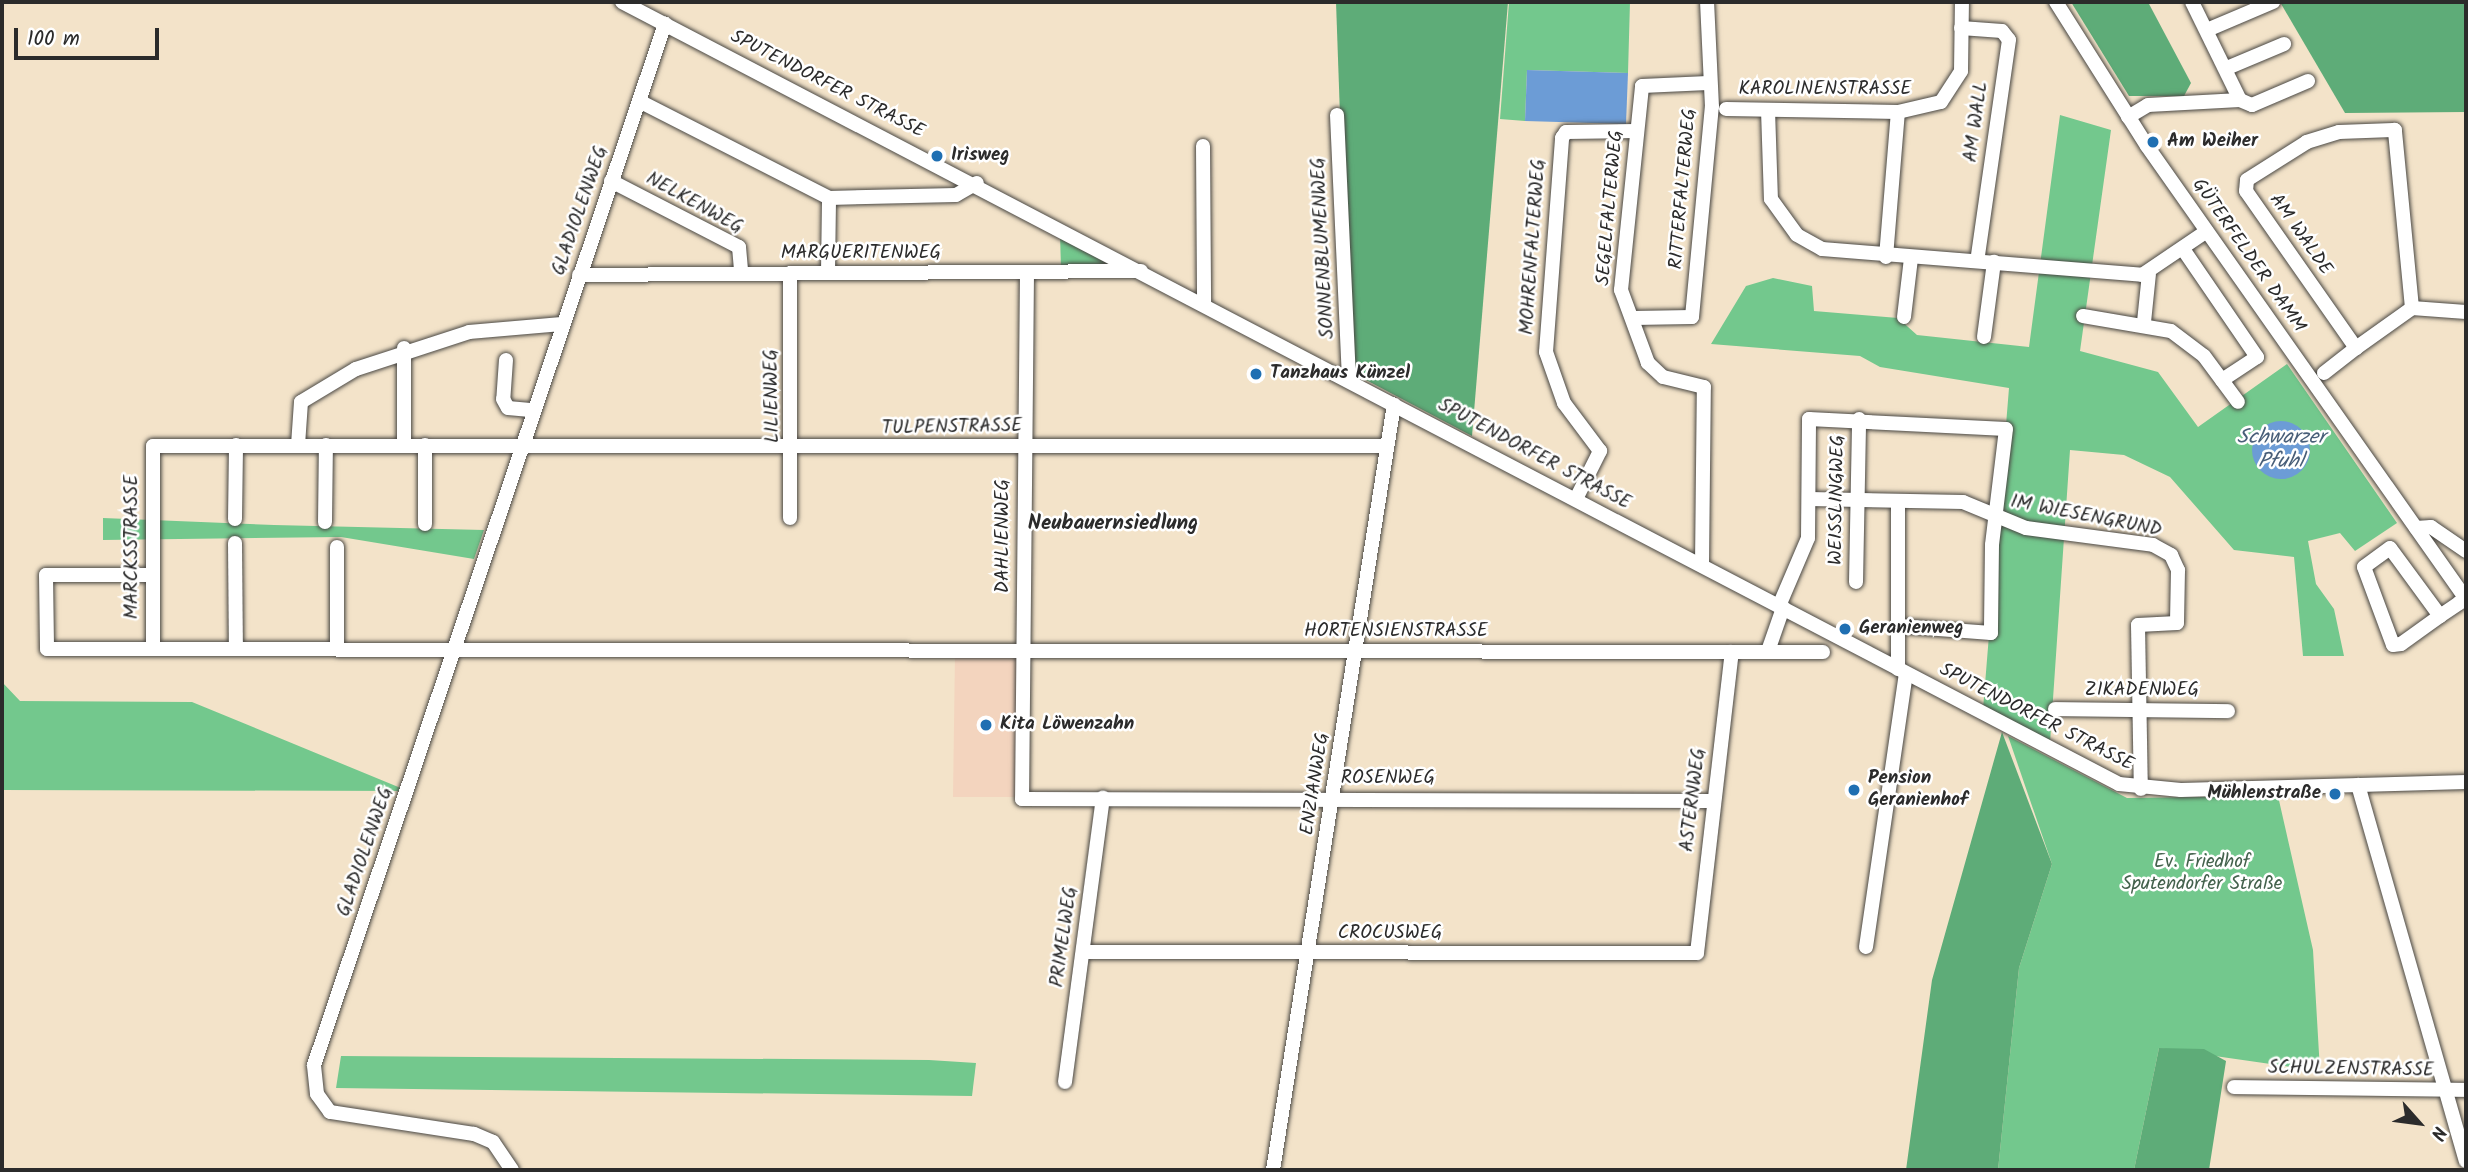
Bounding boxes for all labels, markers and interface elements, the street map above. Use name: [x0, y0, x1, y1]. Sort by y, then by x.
scale bar: [18, 14, 163, 58]
text: 100 m: [27, 23, 80, 56]
street label: SPUTENDORFER STRASSE: [726, 26, 928, 144]
street label: KAROLINENSTRASSE: [1739, 79, 1911, 101]
street label: AM WALL: [1960, 80, 1994, 164]
street label: RITTERFALTERWEG: [1666, 108, 1702, 270]
street label: SEGELFALTERWEG: [1593, 129, 1629, 287]
place label: Am Weiher: [2167, 131, 2258, 153]
marker: Am Weiher: [2145, 134, 2161, 150]
street label: GLADIOLENWEG: [548, 143, 614, 279]
place label: Irisweg: [951, 145, 1009, 167]
marker: Irisweg: [929, 148, 945, 164]
street label: SONNENBLUMENWEG: [1308, 157, 1340, 339]
street label: MOHRENFALTERWEG: [1516, 158, 1552, 336]
street label: NELKENWEG: [642, 168, 746, 240]
street label: GÜTERFELDER DAMM: [2186, 175, 2310, 337]
street label: AM WALDE: [2264, 190, 2336, 280]
street label: MARGUERITENWEG: [781, 243, 941, 265]
street label: LILIENWEG: [761, 349, 785, 443]
place label: Tanzhaus Künzel: [1270, 363, 1410, 385]
marker: Tanzhaus Künzel: [1248, 366, 1264, 382]
street label: SPUTENDORFER STRASSE: [1434, 394, 1634, 516]
street label: TULPENSTRASSE: [882, 415, 1022, 441]
water label: Schwarzer Pfuhl: [2237, 425, 2325, 475]
street label: WEISSLINGWEG: [1825, 435, 1851, 565]
street label: MARCKSSTRASSE: [122, 475, 144, 619]
street label: DAHLIENWEG: [993, 479, 1015, 593]
street label: IM WIESENGRUND: [2008, 491, 2164, 543]
district label: Neubauernsiedlung: [1028, 511, 1198, 537]
place label: Geranienweg: [1859, 618, 1963, 640]
street label: HORTENSIENSTRASSE: [1304, 621, 1488, 643]
marker: Geranienweg: [1837, 621, 1853, 637]
street label: SPUTENDORFER STRASSE: [1935, 659, 2137, 777]
street label: ZIKADENWEG: [2085, 680, 2199, 702]
place label: Kita Löwenzahn: [1000, 714, 1134, 736]
marker: Kita Löwenzahn: [978, 717, 994, 733]
street label: ENZIANWEG: [1297, 731, 1335, 837]
street label: ASTERNWEG: [1676, 747, 1712, 853]
street label: ROSENWEG: [1341, 768, 1435, 790]
place label: Pension Geranienhof: [1868, 768, 1968, 812]
marker: Pension Geranienhof: [1846, 782, 1862, 798]
place label: Mühlenstraße: [2207, 783, 2321, 805]
street label: GLADIOLENWEG: [333, 784, 399, 920]
marker: Mühlenstraße: [2327, 786, 2343, 802]
park label: Ev. Friedhof Sputendorfer Straße: [2122, 852, 2282, 896]
street label: PRIMELWEG: [1047, 885, 1083, 989]
street label: CROCUSWEG: [1338, 923, 1442, 945]
street label: SCHULZENSTRASSE: [2268, 1057, 2434, 1083]
north arrow: [2384, 1088, 2454, 1158]
text: N: [2421, 1121, 2454, 1145]

